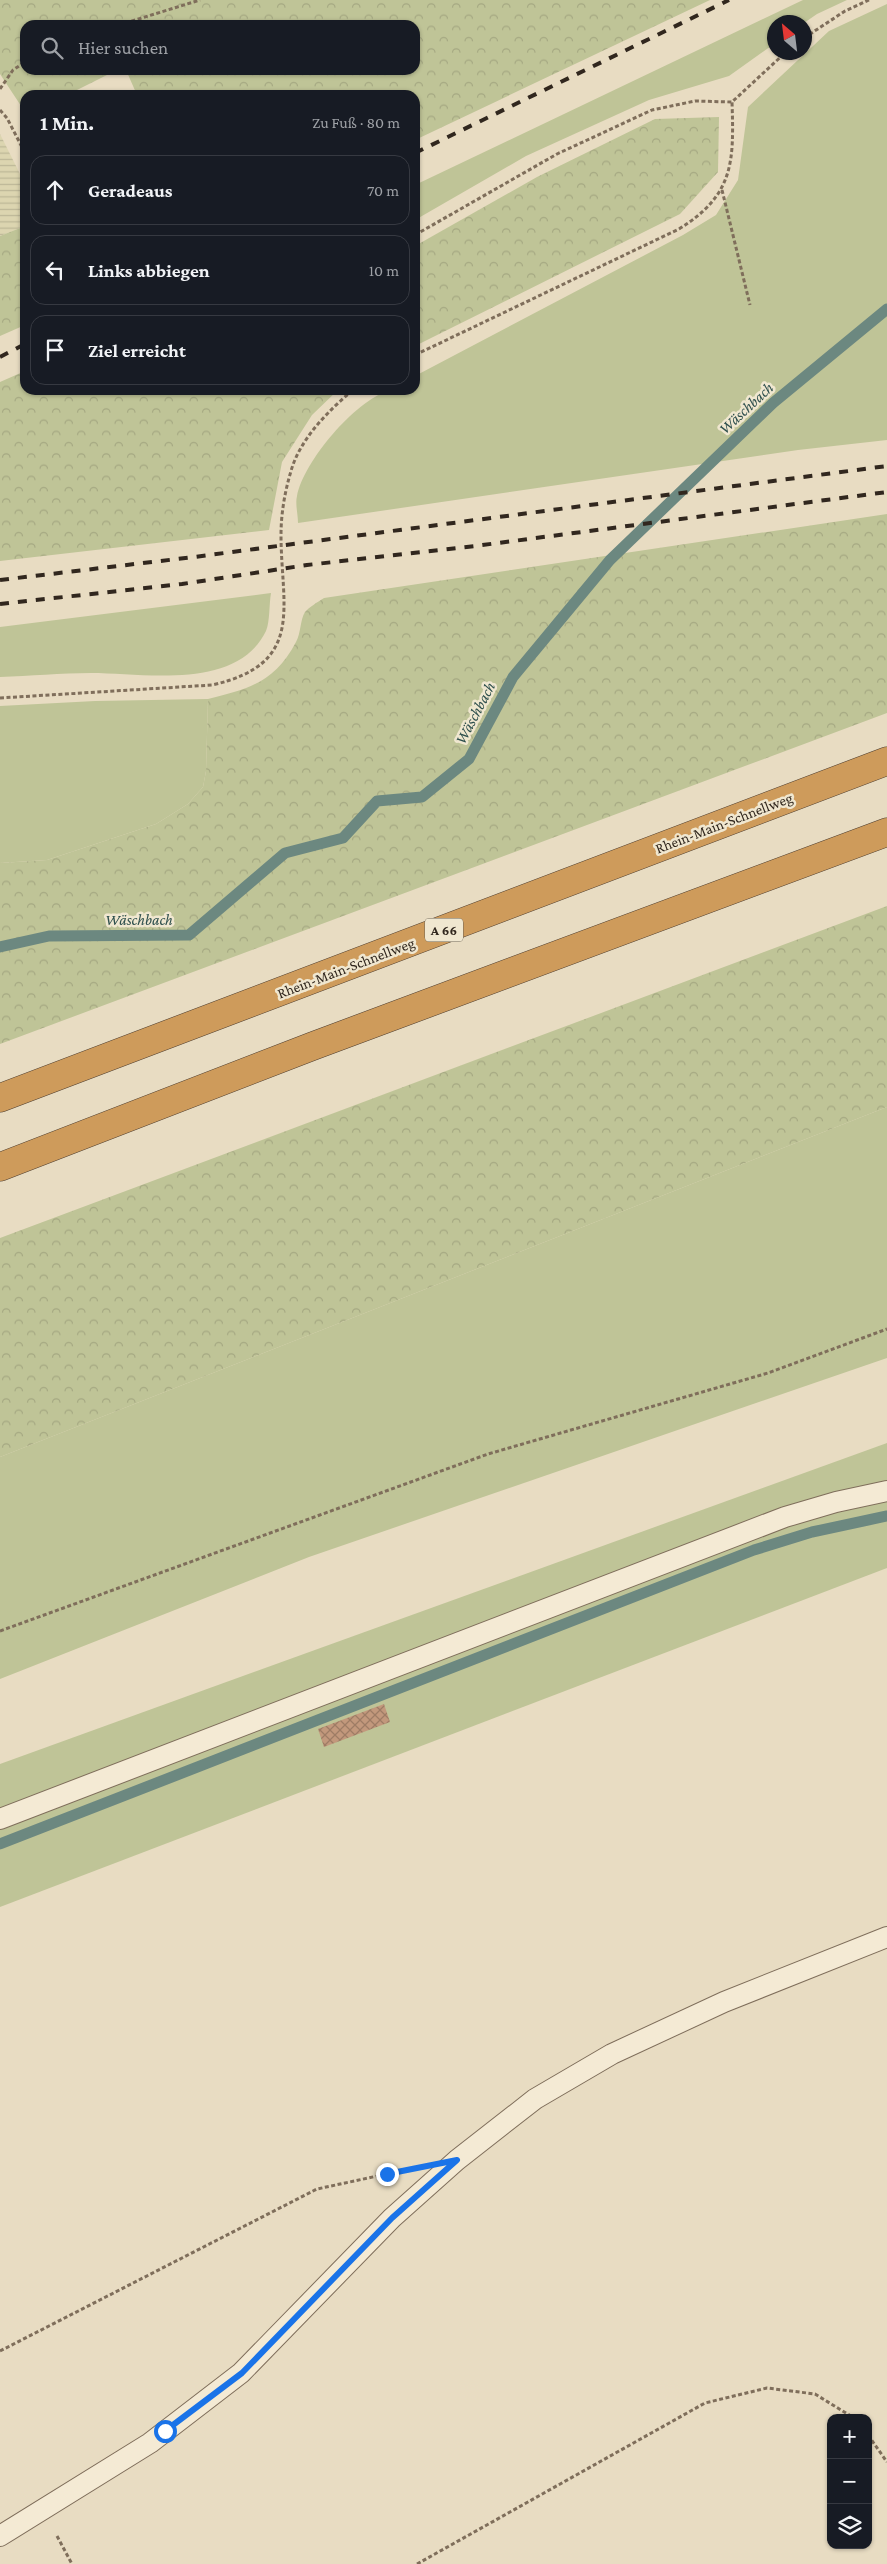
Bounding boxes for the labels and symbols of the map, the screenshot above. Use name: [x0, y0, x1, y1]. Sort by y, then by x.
north arrow: [767, 15, 812, 60]
water label: Wäschbach: [715, 379, 777, 437]
water label: Wäschbach: [452, 679, 499, 747]
street label: Rhein-Main-Schnellweg: [653, 789, 795, 858]
water label: Wäschbach: [105, 911, 173, 928]
road number: A 66: [425, 918, 463, 942]
street label: Rhein-Main-Schnellweg: [275, 934, 417, 1003]
route end: [376, 2163, 399, 2186]
route start: [154, 2420, 177, 2443]

